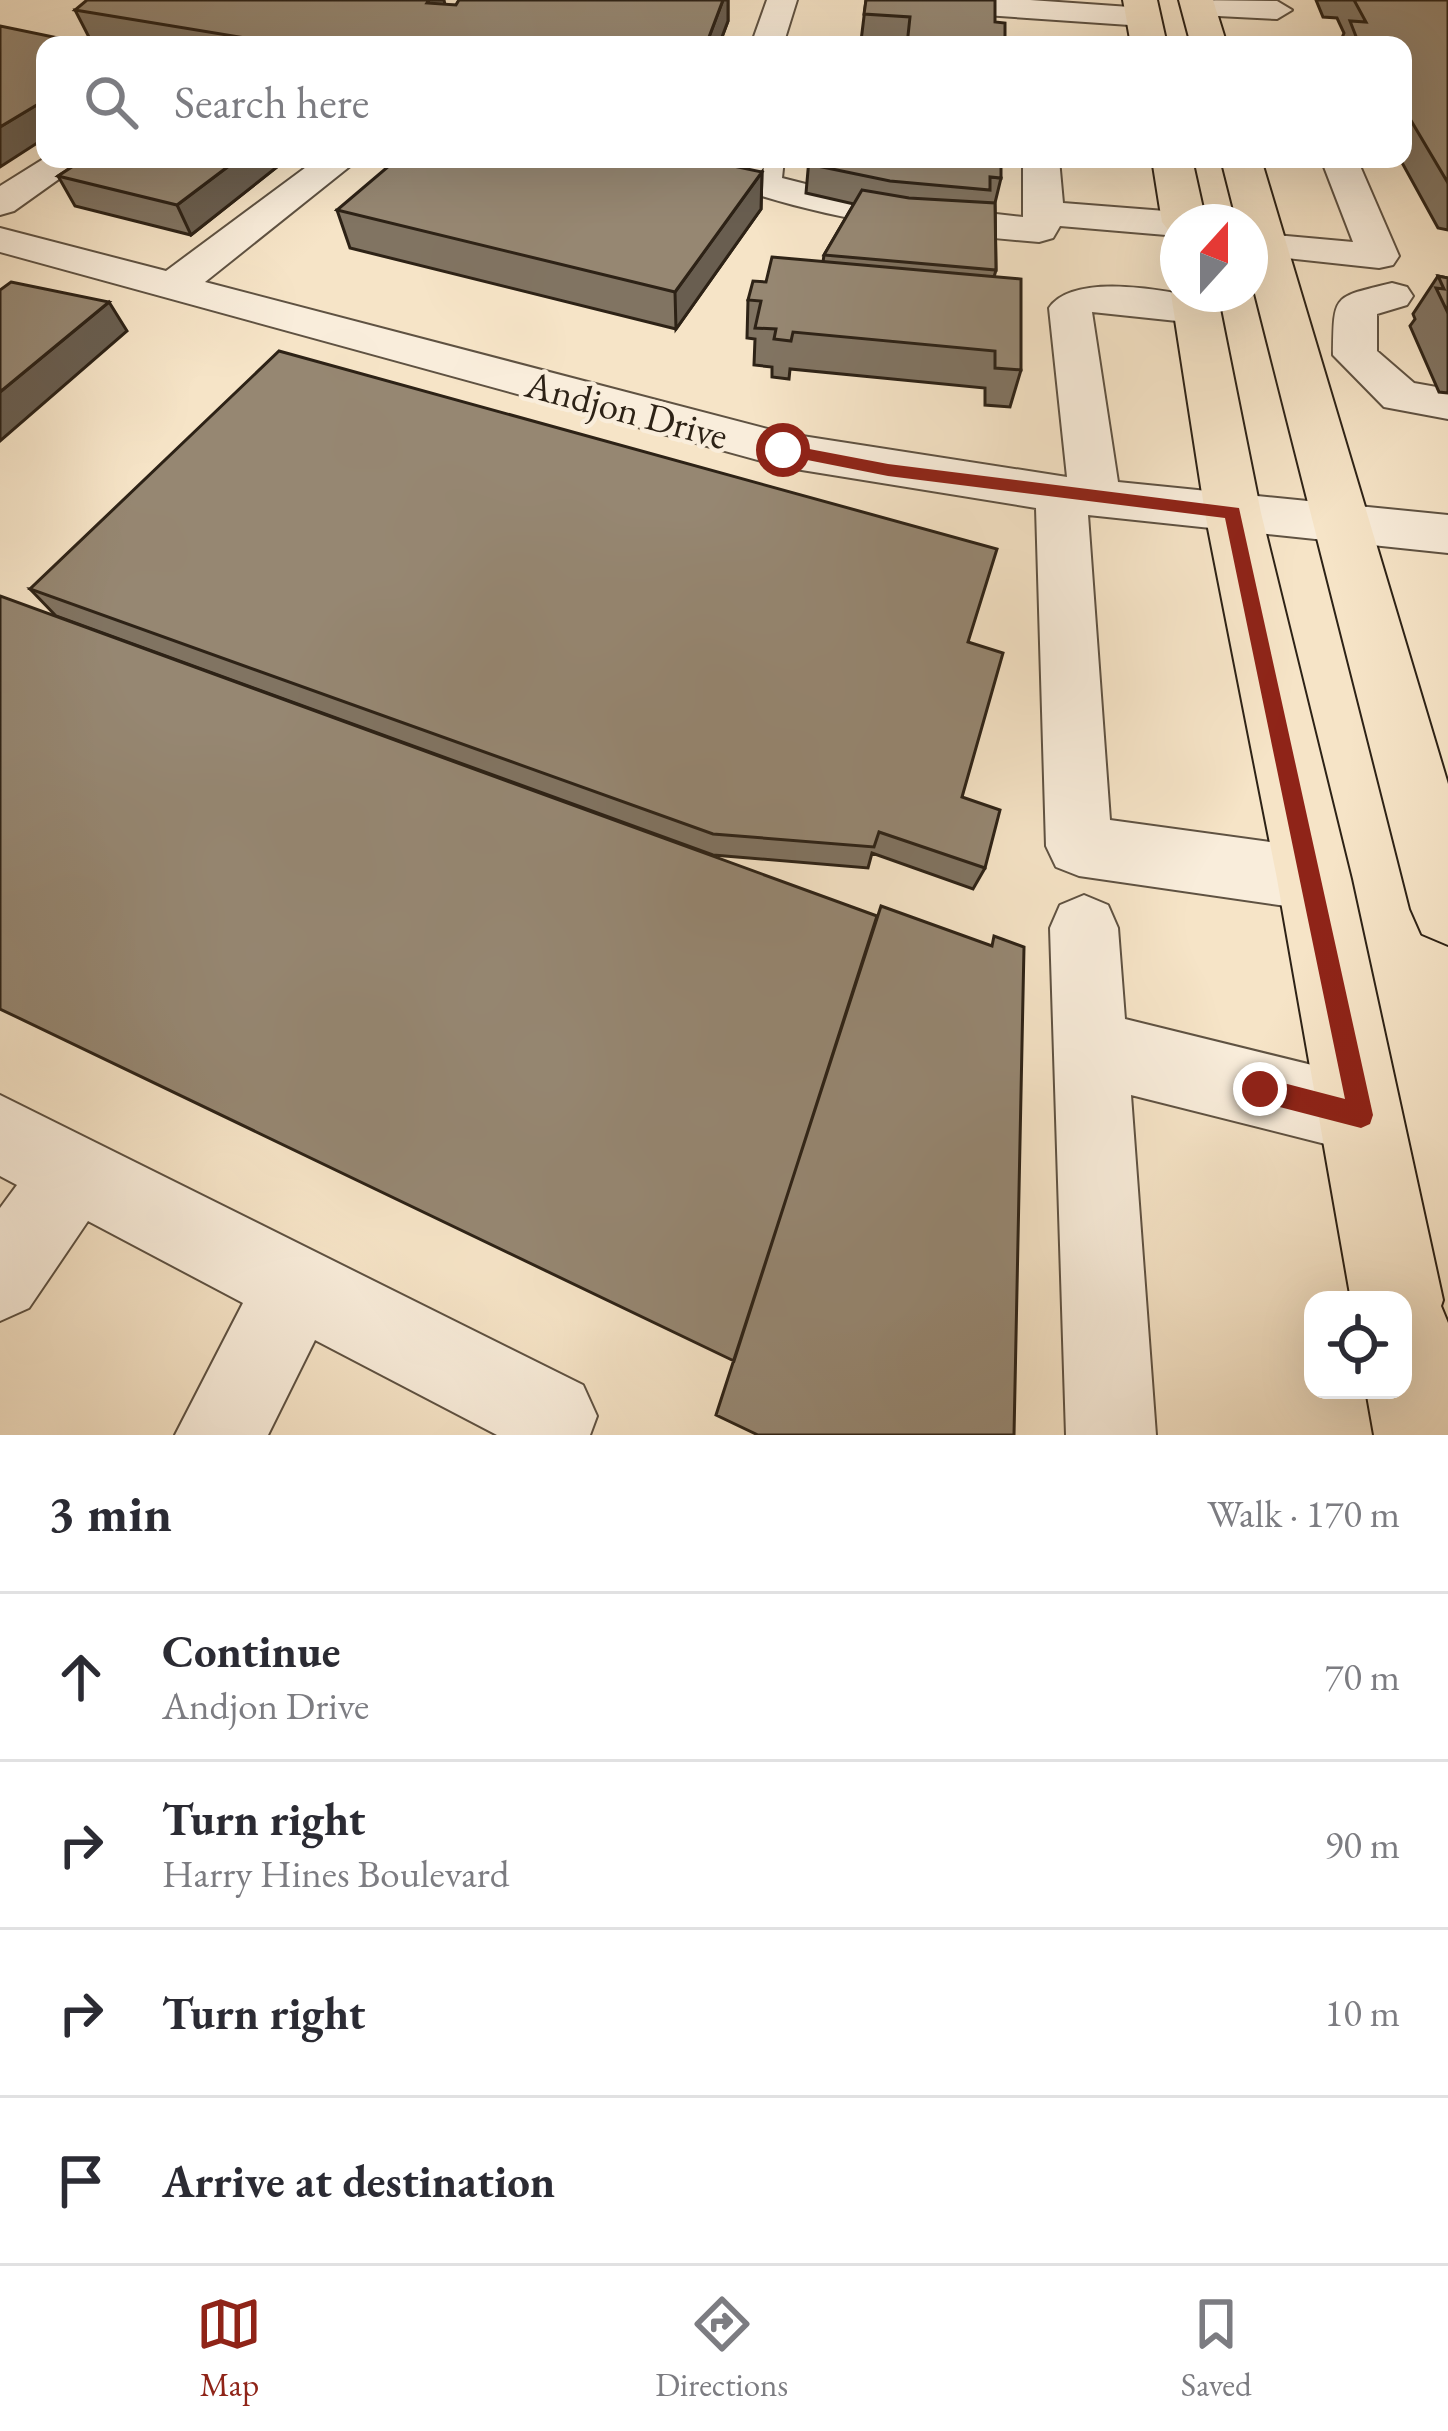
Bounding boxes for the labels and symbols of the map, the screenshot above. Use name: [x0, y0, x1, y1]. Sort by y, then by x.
north arrow: [1160, 204, 1268, 312]
street label: Andjon Drive: [519, 358, 734, 461]
route start: [756, 423, 810, 477]
route end: [1233, 1062, 1287, 1116]

